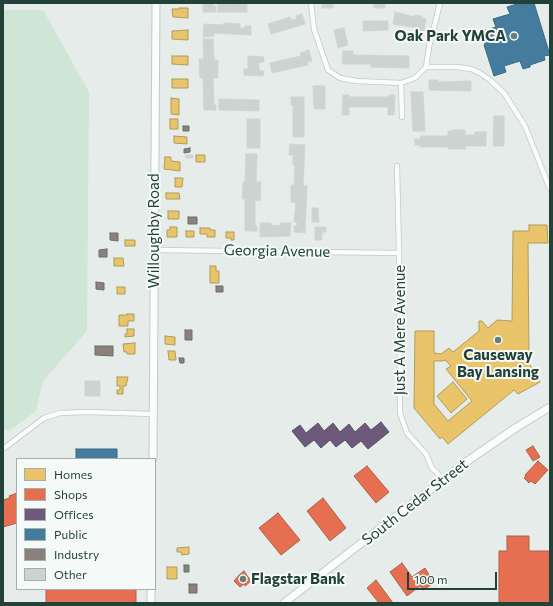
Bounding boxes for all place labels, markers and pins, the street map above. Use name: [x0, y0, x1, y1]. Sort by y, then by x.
place label: Oak Park YMCA: [395, 27, 506, 45]
marker: Oak Park YMCA: [509, 31, 519, 41]
marker: Causeway Bay Lansing: [493, 335, 503, 345]
place label: Causeway Bay Lansing: [457, 346, 539, 381]
place label: Flagstar Bank: [251, 570, 345, 588]
marker: Flagstar Bank: [238, 574, 248, 584]

